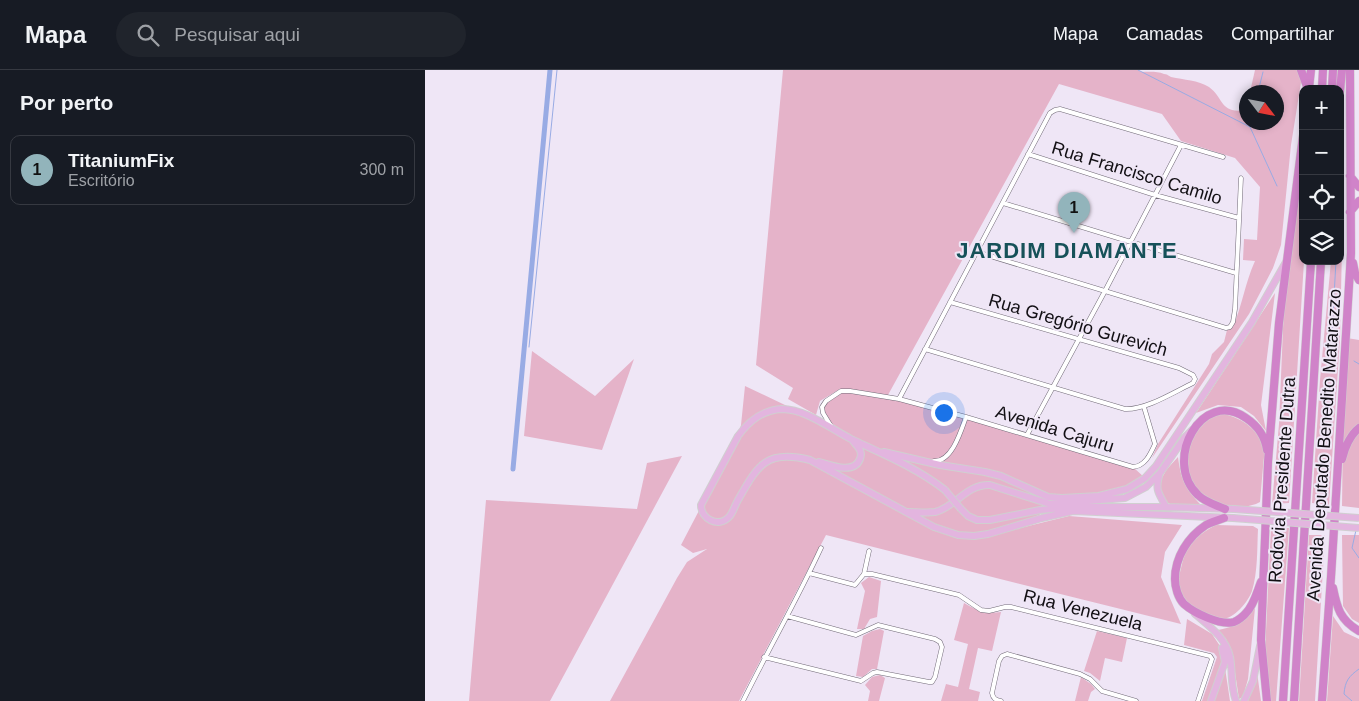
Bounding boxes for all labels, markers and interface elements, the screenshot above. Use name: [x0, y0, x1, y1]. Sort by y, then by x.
search box: [116, 12, 466, 57]
text: Mapa: [25, 21, 86, 48]
icon: search: [134, 21, 162, 49]
text: Pesquisar aqui: [174, 24, 300, 45]
text: Mapa: [1053, 24, 1098, 44]
text: Camadas: [1126, 24, 1203, 44]
text: Compartilhar: [1231, 24, 1334, 44]
north arrow: [1239, 85, 1284, 130]
map controls: [1299, 85, 1344, 265]
button: +: [1299, 85, 1344, 130]
text: Por perto: [20, 91, 113, 114]
button: −: [1299, 130, 1344, 175]
street label: Rua Francisco Camilo: [1049, 138, 1225, 208]
text: TitaniumFix: [68, 150, 174, 171]
text: 1: [33, 161, 41, 178]
text: 300 m: [360, 161, 404, 178]
text: Escritório: [68, 172, 135, 189]
button: locate: [1299, 175, 1344, 220]
pin: 1: [1058, 192, 1090, 233]
button: layers: [1299, 220, 1344, 265]
district label: JARDIM DIAMANTE: [956, 238, 1178, 263]
street label: Avenida Deputado Benedito Matarazzo: [1303, 288, 1345, 602]
street label: Rua Gregório Gurevich: [986, 290, 1170, 360]
street label: Rodovia Presidente Dutra: [1265, 376, 1299, 584]
your location: [931, 400, 957, 426]
street label: Avenida Cajuru: [993, 401, 1117, 457]
street label: Rua Venezuela: [1021, 586, 1146, 635]

